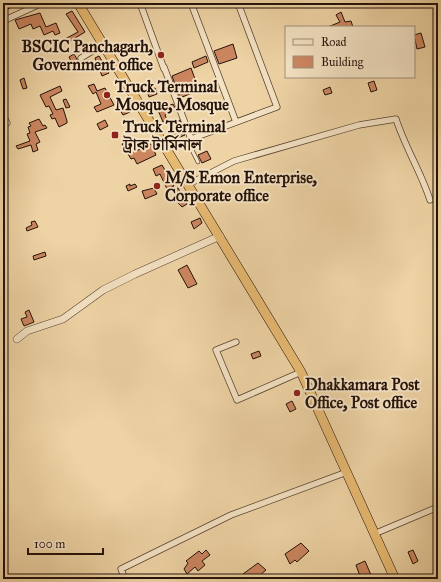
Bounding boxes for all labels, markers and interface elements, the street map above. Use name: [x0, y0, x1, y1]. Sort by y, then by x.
legend: [285, 26, 415, 78]
text: Road: [321, 35, 347, 49]
place label: BSCIC Panchagarh, Government office: [22, 37, 153, 74]
marker: BSCIC Panchagarh, Government office: [156, 50, 166, 60]
text: Building: [321, 55, 364, 70]
place label: Truck Terminal Mosque, Mosque: [114, 77, 229, 115]
marker: Truck Terminal Mosque, Mosque: [102, 90, 112, 100]
place label: Truck Terminal ট্রাক টার্মিনাল: [122, 117, 226, 154]
marker: Truck Terminal ট্রাক টার্মিনাল: [110, 130, 120, 140]
place label: M/S Emon Enterprise, Corporate office: [165, 168, 317, 206]
marker: M/S Emon Enterprise, Corporate office: [152, 181, 162, 191]
place label: Dhakkamara Post Office, Post office: [305, 375, 420, 412]
marker: Dhakkamara Post Office, Post office: [292, 388, 302, 398]
scale bar: [28, 530, 103, 556]
text: 100 m: [34, 537, 65, 551]

